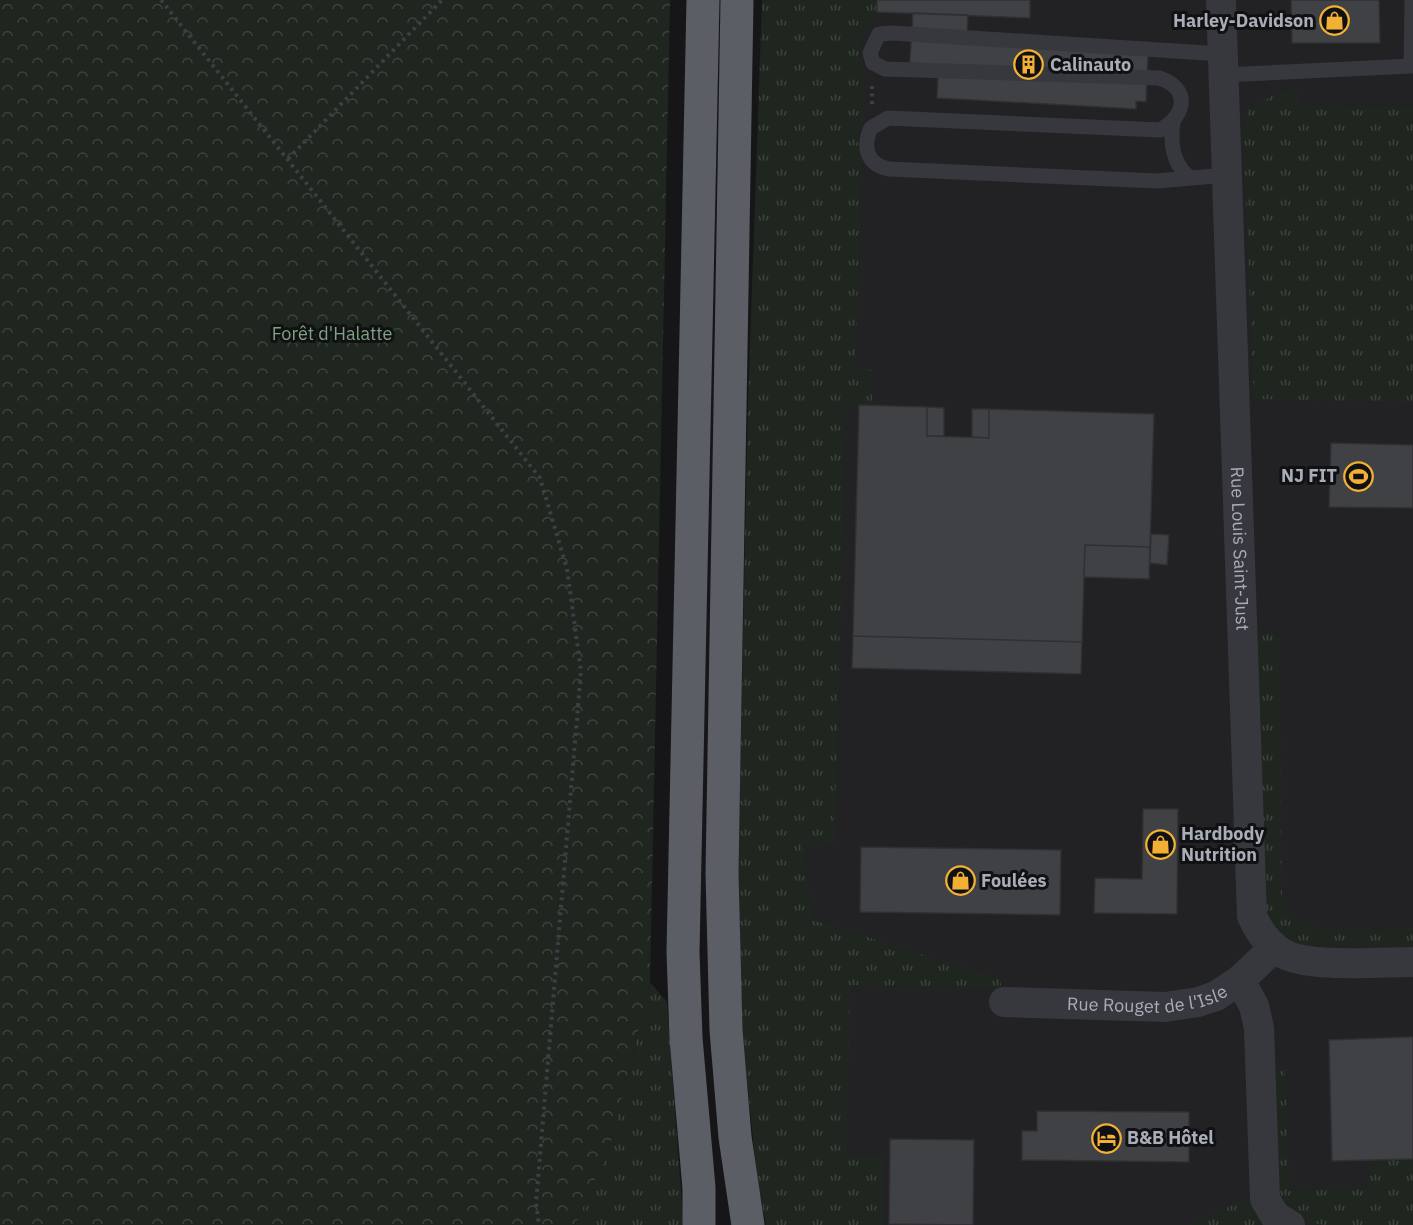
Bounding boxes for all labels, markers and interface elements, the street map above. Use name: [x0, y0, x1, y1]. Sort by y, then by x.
shop icon: Harley-Davidson: [1319, 5, 1351, 37]
place label: Harley-Davidson: [1173, 9, 1314, 32]
building icon: Calinauto: [1013, 49, 1045, 81]
place label: Calinauto: [1050, 53, 1131, 76]
park label: Forêt d'Halatte: [272, 322, 392, 345]
sports icon: NJ FIT: [1342, 460, 1374, 492]
place label: NJ FIT: [1281, 464, 1337, 487]
street label: Rue Louis Saint-Just: [1226, 466, 1254, 631]
place label: Hardbody Nutrition: [1181, 822, 1264, 866]
shop icon: Hardbody Nutrition: [1144, 828, 1176, 860]
shop icon: Foulées: [944, 865, 976, 897]
place label: Foulées: [981, 869, 1047, 892]
street label: Rue Rouget de l'Isle: [1067, 980, 1232, 1018]
hotel icon: B&B Hôtel: [1090, 1122, 1122, 1154]
place label: B&B Hôtel: [1127, 1126, 1214, 1149]

